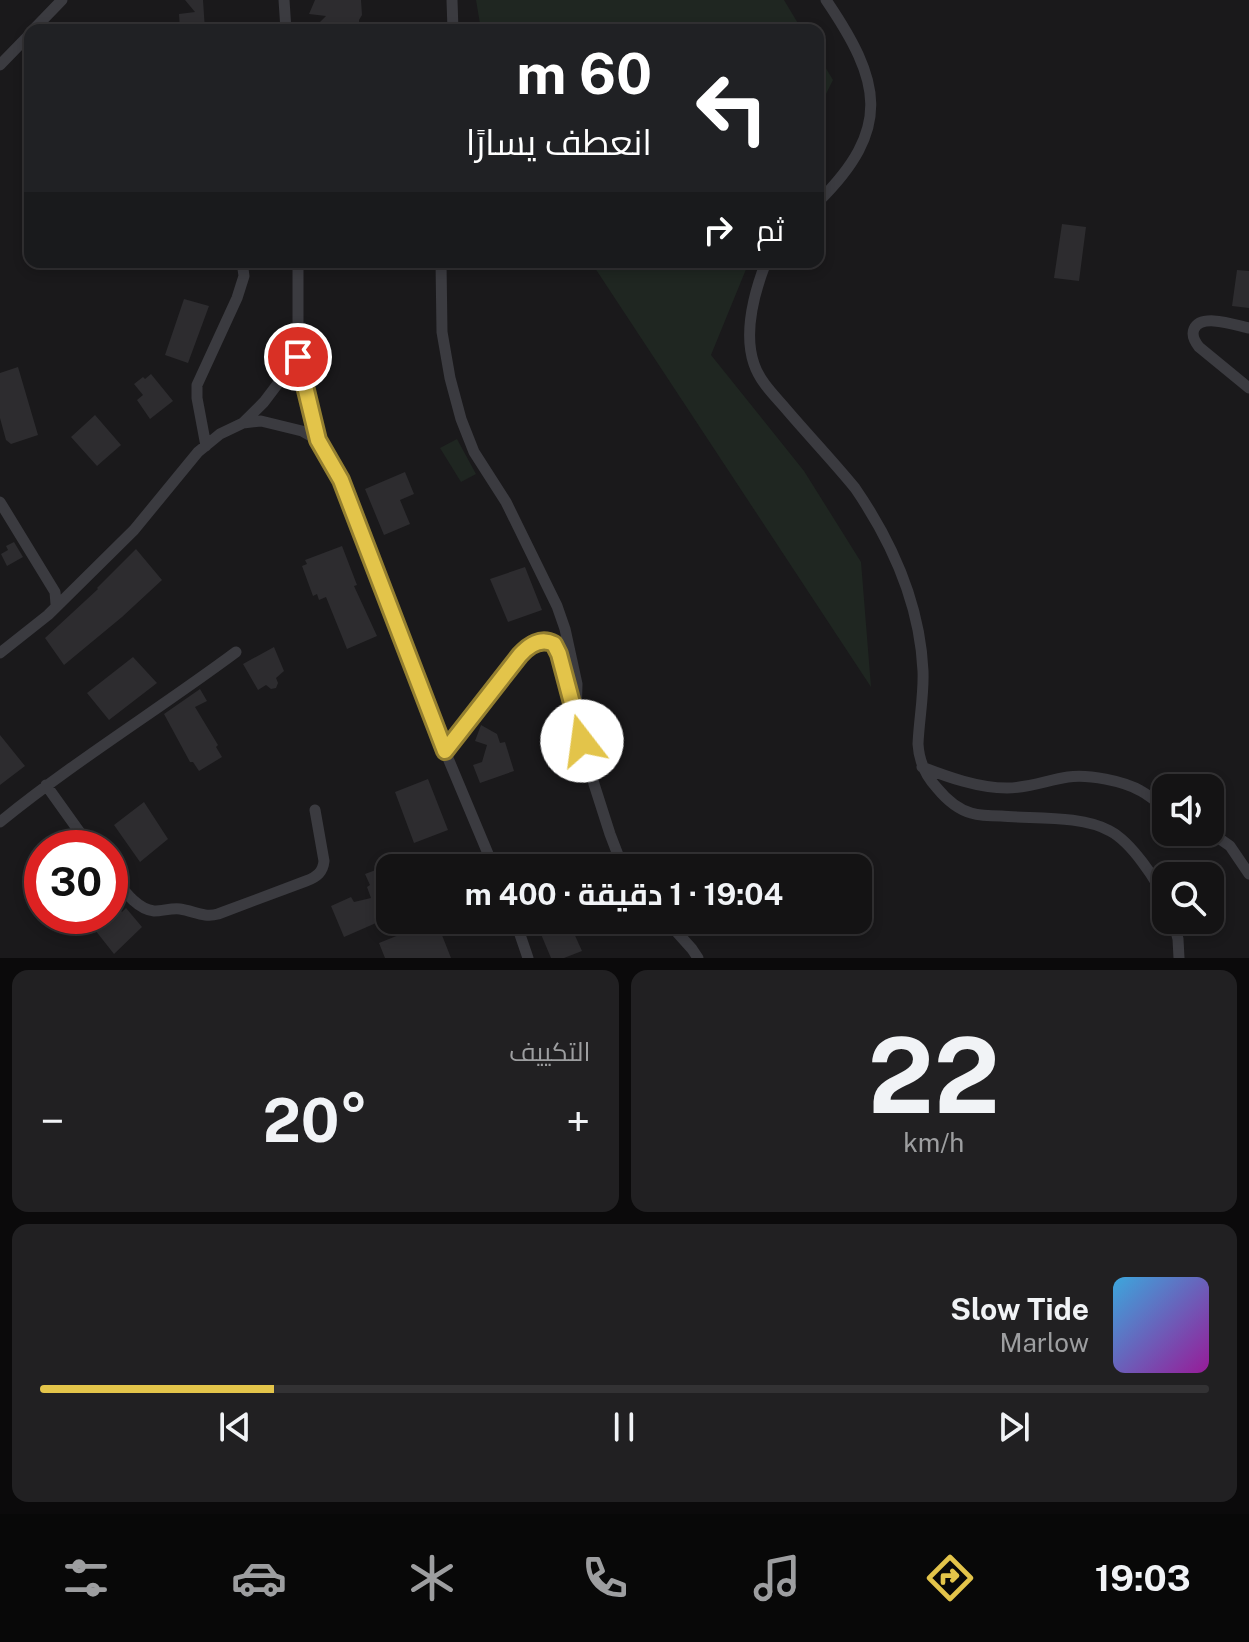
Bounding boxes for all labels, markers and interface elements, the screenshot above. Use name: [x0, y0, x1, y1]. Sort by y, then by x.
text: 60 m: [516, 41, 652, 107]
icon: left: [680, 56, 784, 160]
text: انعطف يسارًا: [466, 121, 652, 163]
icon: right: [696, 208, 740, 252]
text: ثم: [756, 212, 784, 248]
pin: [264, 323, 332, 391]
icon: arrive: [276, 335, 320, 379]
position arrow: [540, 699, 624, 783]
map controls: [1152, 774, 1224, 934]
button: sound: [1152, 774, 1224, 846]
speed limit sign: 30: [24, 830, 128, 934]
button: search: [1152, 862, 1224, 934]
text: 19:04 · 1 دقيقة · 400 m: [465, 876, 783, 912]
text: 22: [868, 1014, 1000, 1136]
text: التكييف: [509, 1036, 591, 1067]
text: 20°: [263, 1085, 368, 1156]
text: −: [40, 1095, 64, 1147]
text: +: [566, 1095, 591, 1147]
text: km/h: [903, 1127, 964, 1158]
text: Slow Tide: [950, 1291, 1089, 1327]
text: Marlow: [999, 1327, 1089, 1358]
icon: previous: [213, 1405, 257, 1449]
icon: pause: [602, 1405, 646, 1449]
icon: next: [992, 1405, 1036, 1449]
icon: filters: [58, 1550, 114, 1606]
icon: car: [231, 1550, 287, 1606]
icon: climate: [404, 1550, 460, 1606]
icon: phone: [577, 1550, 633, 1606]
icon: music: [749, 1550, 805, 1606]
icon: directions: [922, 1550, 978, 1606]
text: 19:03: [1095, 1557, 1191, 1599]

